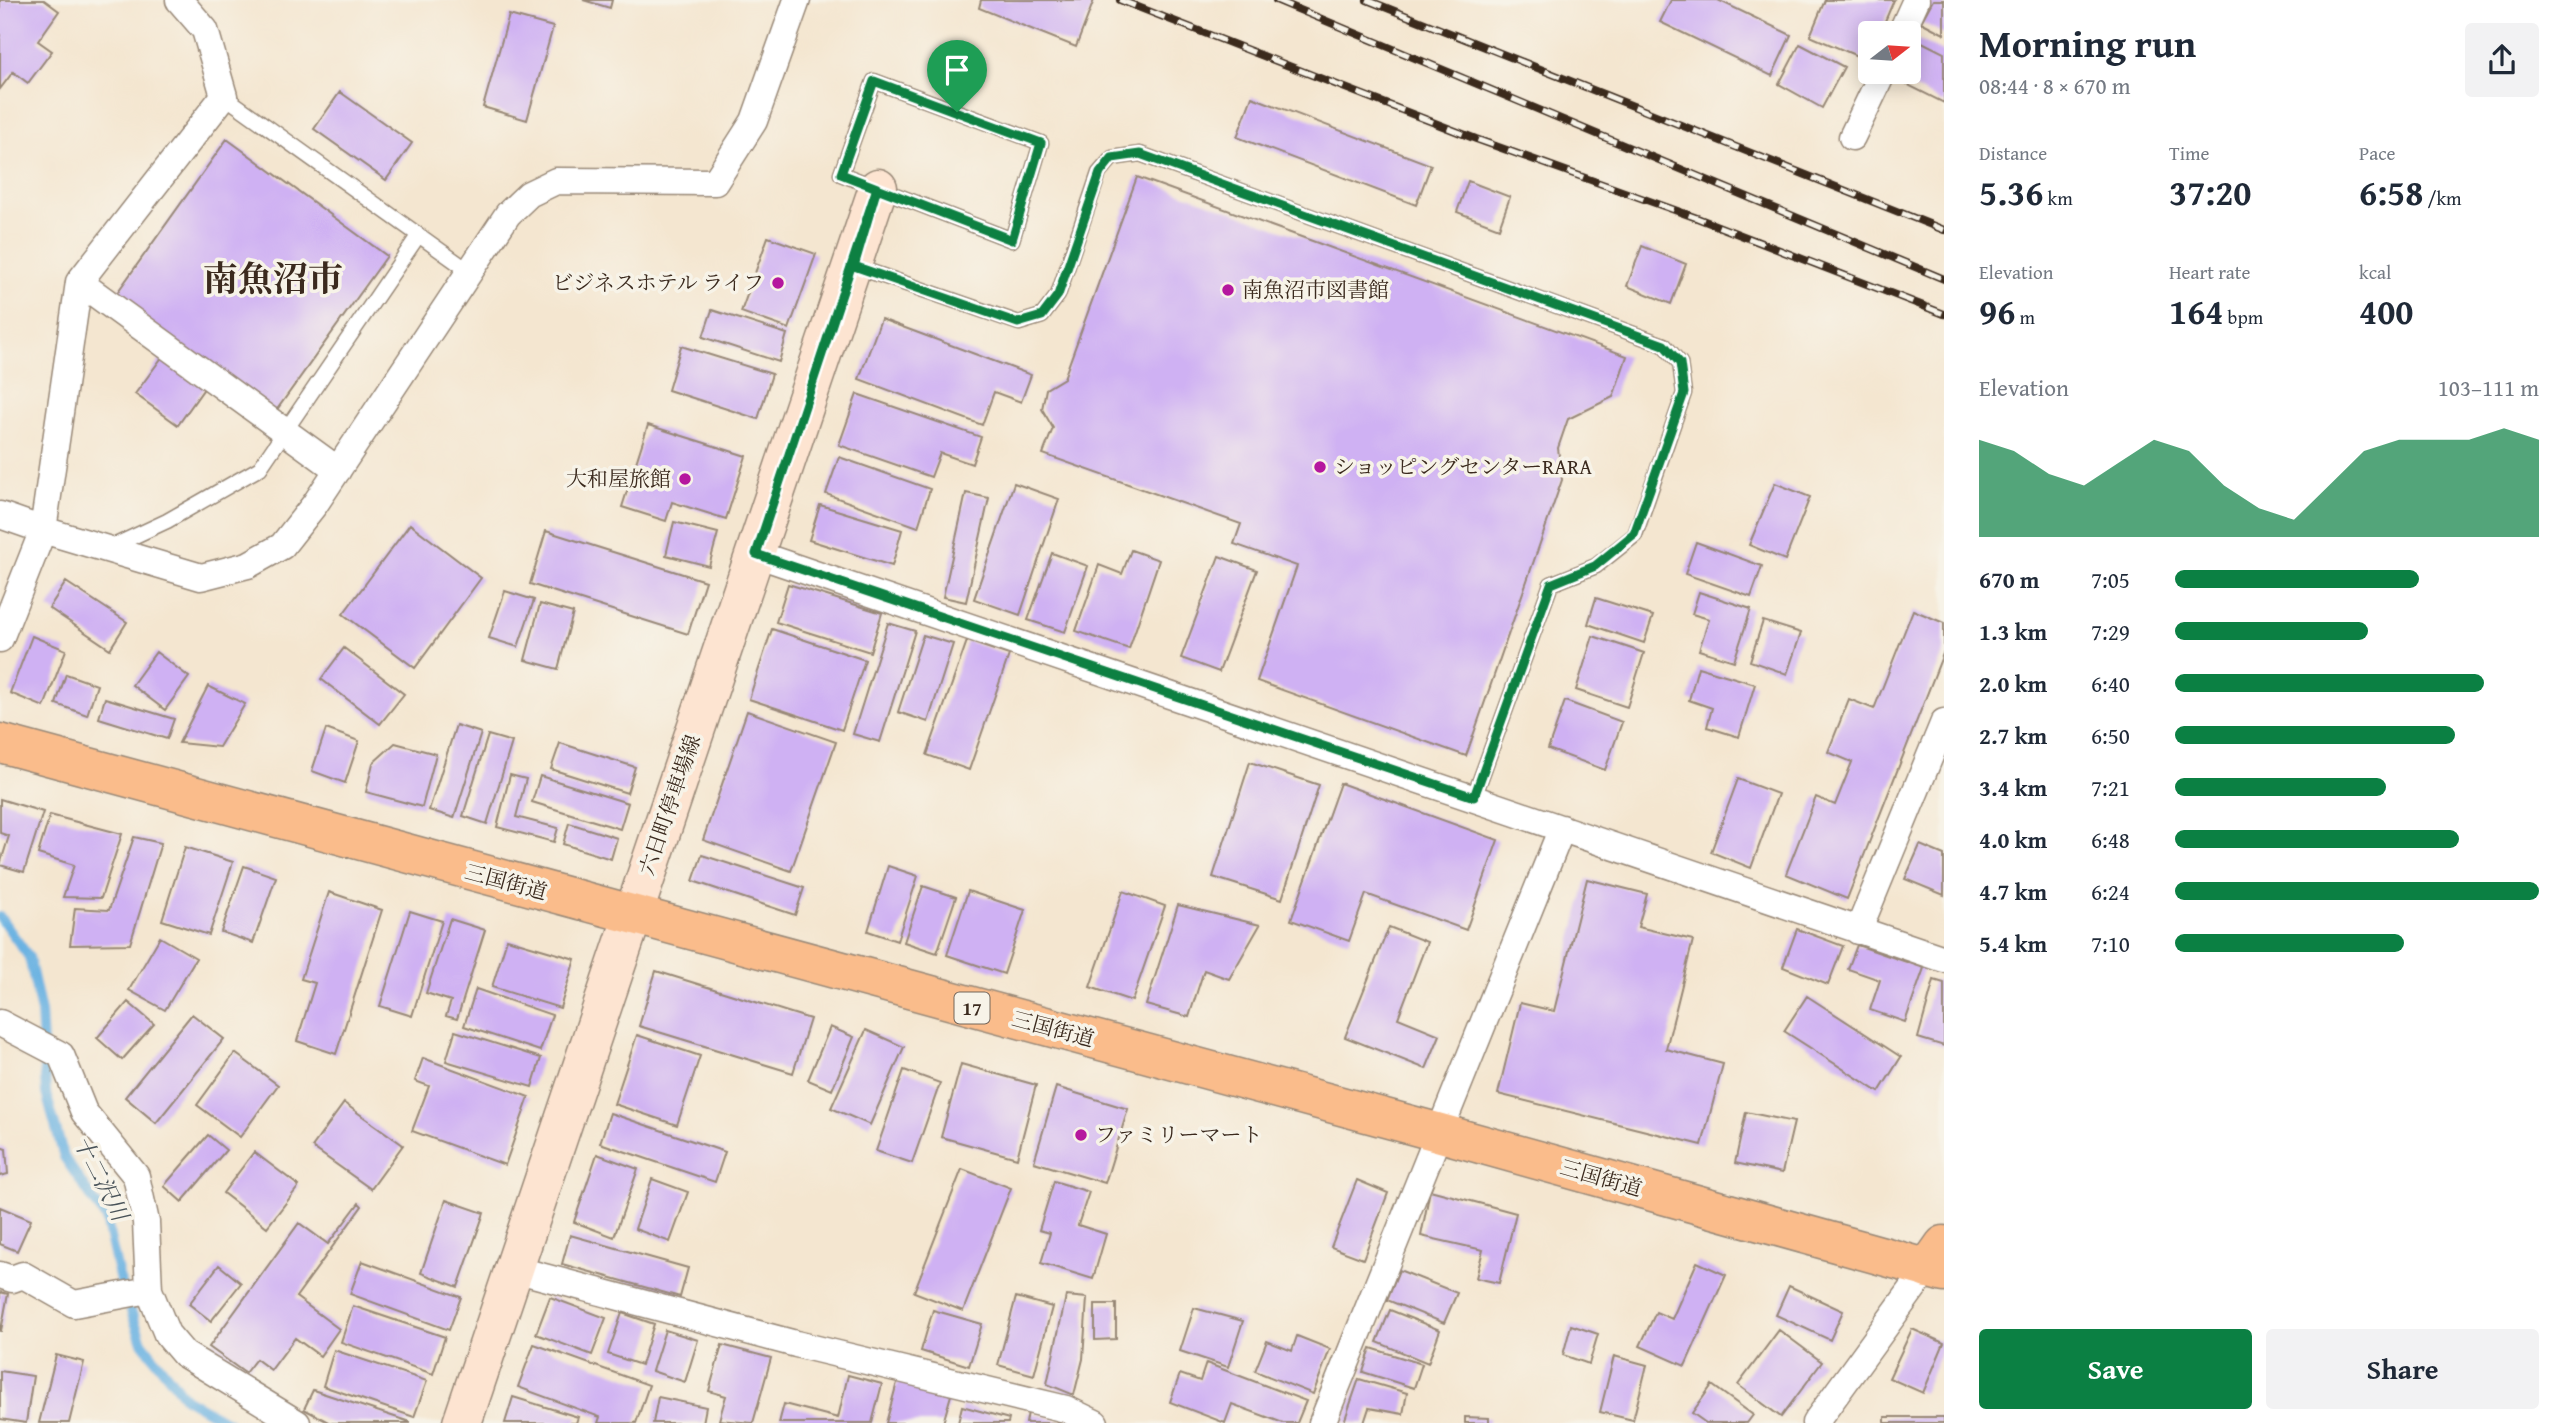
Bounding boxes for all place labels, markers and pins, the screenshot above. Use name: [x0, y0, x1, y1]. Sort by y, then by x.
pin: [927, 40, 987, 112]
place label: ビジネスホテル ライフ: [552, 267, 764, 298]
place label: 南魚沼市図書館: [1242, 274, 1389, 305]
marker: ビジネスホテル ライフ: [770, 275, 786, 291]
marker: 南魚沼市図書館: [1220, 282, 1236, 298]
place label: ショッピングセンターRARA: [1334, 451, 1592, 482]
marker: ショッピングセンターRARA: [1312, 459, 1328, 475]
place label: 大和屋旅館: [566, 463, 671, 494]
marker: 大和屋旅館: [677, 471, 693, 487]
place label: ファミリーマート: [1095, 1119, 1263, 1150]
marker: ファミリーマート: [1073, 1127, 1089, 1143]

